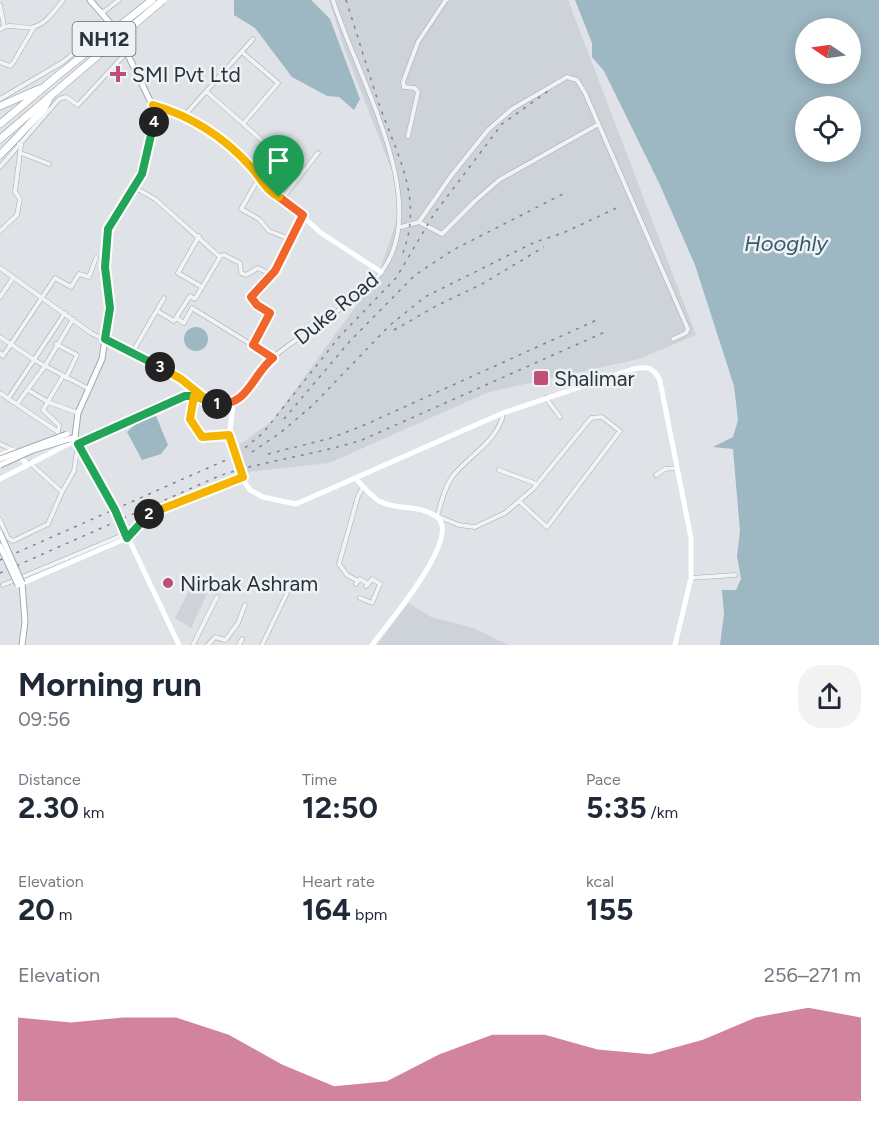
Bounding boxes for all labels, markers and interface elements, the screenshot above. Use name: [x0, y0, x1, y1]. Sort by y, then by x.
north arrow: [795, 18, 861, 84]
map controls: [795, 18, 861, 162]
road number: NH12: [72, 22, 136, 56]
place label: SMI Pvt Ltd: [132, 62, 241, 87]
marker: SMI Pvt Ltd: [109, 65, 127, 83]
button: locate: [795, 96, 861, 162]
pin: 4: [139, 107, 169, 137]
text: 4: [149, 112, 159, 131]
pin: [253, 135, 304, 197]
icon: arrive: [262, 144, 295, 177]
water label: Hooghly: [744, 230, 829, 257]
street label: Duke Road: [289, 266, 383, 350]
pin: 3: [145, 352, 175, 382]
text: 3: [156, 357, 164, 376]
place label: Shalimar: [554, 366, 635, 391]
marker: Shalimar: [532, 369, 550, 387]
pin: 1: [202, 389, 232, 419]
text: 1: [214, 394, 220, 413]
pin: 2: [134, 499, 164, 529]
text: 2: [144, 504, 154, 523]
place label: Nirbak Ashram: [180, 571, 318, 596]
marker: Nirbak Ashram: [161, 576, 175, 590]
text: Morning run: [18, 665, 202, 704]
button: share: [798, 665, 861, 728]
text: 09:56: [18, 707, 70, 731]
text: Distance: [18, 770, 81, 789]
text: Time: [302, 770, 337, 789]
text: Pace: [586, 770, 621, 789]
text: 2.30: [18, 789, 79, 826]
text: 12:50: [302, 789, 378, 826]
text: 5:35: [586, 789, 647, 826]
text: km: [79, 803, 104, 822]
text: /km: [647, 803, 678, 822]
text: Elevation: [18, 872, 84, 891]
text: Heart rate: [302, 872, 375, 891]
text: kcal: [586, 872, 614, 891]
text: 20: [18, 891, 55, 928]
text: 164: [302, 891, 351, 928]
text: 155: [586, 891, 634, 928]
text: m: [55, 905, 72, 924]
text: bpm: [351, 905, 387, 924]
text: Elevation: [18, 963, 100, 987]
text: 256–271 m: [764, 963, 861, 987]

